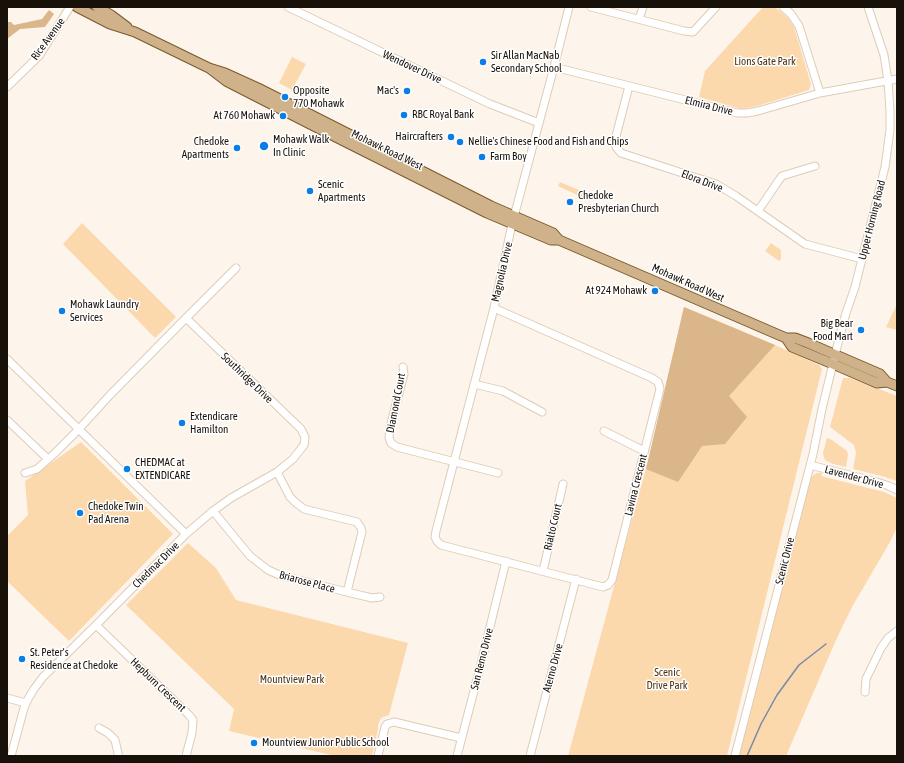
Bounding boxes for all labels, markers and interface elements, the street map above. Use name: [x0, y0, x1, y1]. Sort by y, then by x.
street label: Rice Avenue: [28, 15, 68, 63]
street label: Wendover Drive: [380, 48, 444, 86]
place label: Sir Allan MacNab Secondary School: [491, 49, 562, 75]
park label: Lions Gate Park: [734, 55, 796, 69]
marker: Sir Allan MacNab Secondary School: [478, 57, 488, 67]
place label: Opposite 770 Mohawk: [293, 84, 344, 110]
place label: Mac's: [377, 84, 399, 98]
marker: Mac's: [402, 86, 412, 96]
marker: Opposite 770 Mohawk: [280, 92, 290, 102]
street label: Elmira Drive: [684, 94, 734, 118]
place label: RBC Royal Bank: [412, 108, 474, 122]
place label: At 760 Mohawk: [214, 109, 275, 123]
marker: RBC Royal Bank: [399, 110, 409, 120]
marker: At 760 Mohawk: [278, 111, 288, 121]
street label: Mohawk Road West: [349, 127, 425, 173]
place label: Haircrafters: [395, 130, 443, 144]
marker: Haircrafters: [446, 132, 456, 142]
place label: Mohawk Walk In Clinic: [273, 133, 329, 159]
place label: Chedoke Apartments: [182, 135, 229, 161]
place label: Nellie's Chinese Food and Fish and Chips: [468, 135, 628, 149]
marker: Nellie's Chinese Food and Fish and Chips: [455, 137, 465, 147]
marker: Mohawk Walk In Clinic: [258, 140, 270, 152]
marker: Chedoke Apartments: [232, 143, 242, 153]
place label: Farm Boy: [490, 150, 527, 164]
marker: Farm Boy: [477, 152, 487, 162]
street label: Elora Drive: [679, 167, 725, 195]
place label: Scenic Apartments: [318, 178, 365, 204]
street label: Upper Horning Road: [856, 179, 888, 261]
marker: Scenic Apartments: [305, 186, 315, 196]
place label: Chedoke Presbyterian Church: [578, 189, 659, 215]
marker: Chedoke Presbyterian Church: [565, 197, 575, 207]
street label: Magnolia Drive: [489, 241, 515, 303]
street label: Mohawk Road West: [650, 261, 726, 305]
place label: At 924 Mohawk: [586, 284, 647, 298]
marker: At 924 Mohawk: [650, 286, 660, 296]
place label: Mohawk Laundry Services: [70, 298, 139, 324]
marker: Mohawk Laundry Services: [57, 306, 67, 316]
place label: Big Bear Food Mart: [813, 317, 853, 343]
marker: Big Bear Food Mart: [856, 325, 866, 335]
street label: Southridge Drive: [218, 350, 276, 406]
street label: Diamond Court: [384, 372, 408, 434]
place label: Extendicare Hamilton: [190, 410, 238, 436]
marker: Extendicare Hamilton: [177, 418, 187, 428]
street label: Lavina Crescent: [622, 453, 650, 517]
place label: CHEDMAC at EXTENDICARE: [135, 456, 190, 482]
street label: Lavender Drive: [823, 463, 885, 491]
marker: CHEDMAC at EXTENDICARE: [122, 464, 132, 474]
place label: Chedoke Twin Pad Arena: [88, 500, 144, 526]
street label: Rialto Court: [541, 502, 565, 552]
marker: Chedoke Twin Pad Arena: [75, 508, 85, 518]
street label: Scenic Drive: [773, 536, 797, 586]
street label: Chedmac Drive: [130, 539, 182, 591]
street label: Briarose Place: [278, 568, 336, 596]
street label: San Remo Drive: [468, 627, 496, 691]
street label: Aterno Drive: [540, 642, 566, 694]
place label: St. Peter's Residence at Chedoke: [30, 646, 118, 672]
marker: St. Peter's Residence at Chedoke: [17, 654, 27, 664]
street label: Hepburn Crescent: [128, 655, 188, 715]
park label: Scenic Drive Park: [646, 666, 688, 692]
park label: Mountview Park: [260, 673, 324, 687]
place label: Mountview Junior Public School: [262, 736, 389, 750]
marker: Mountview Junior Public School: [249, 738, 259, 748]

